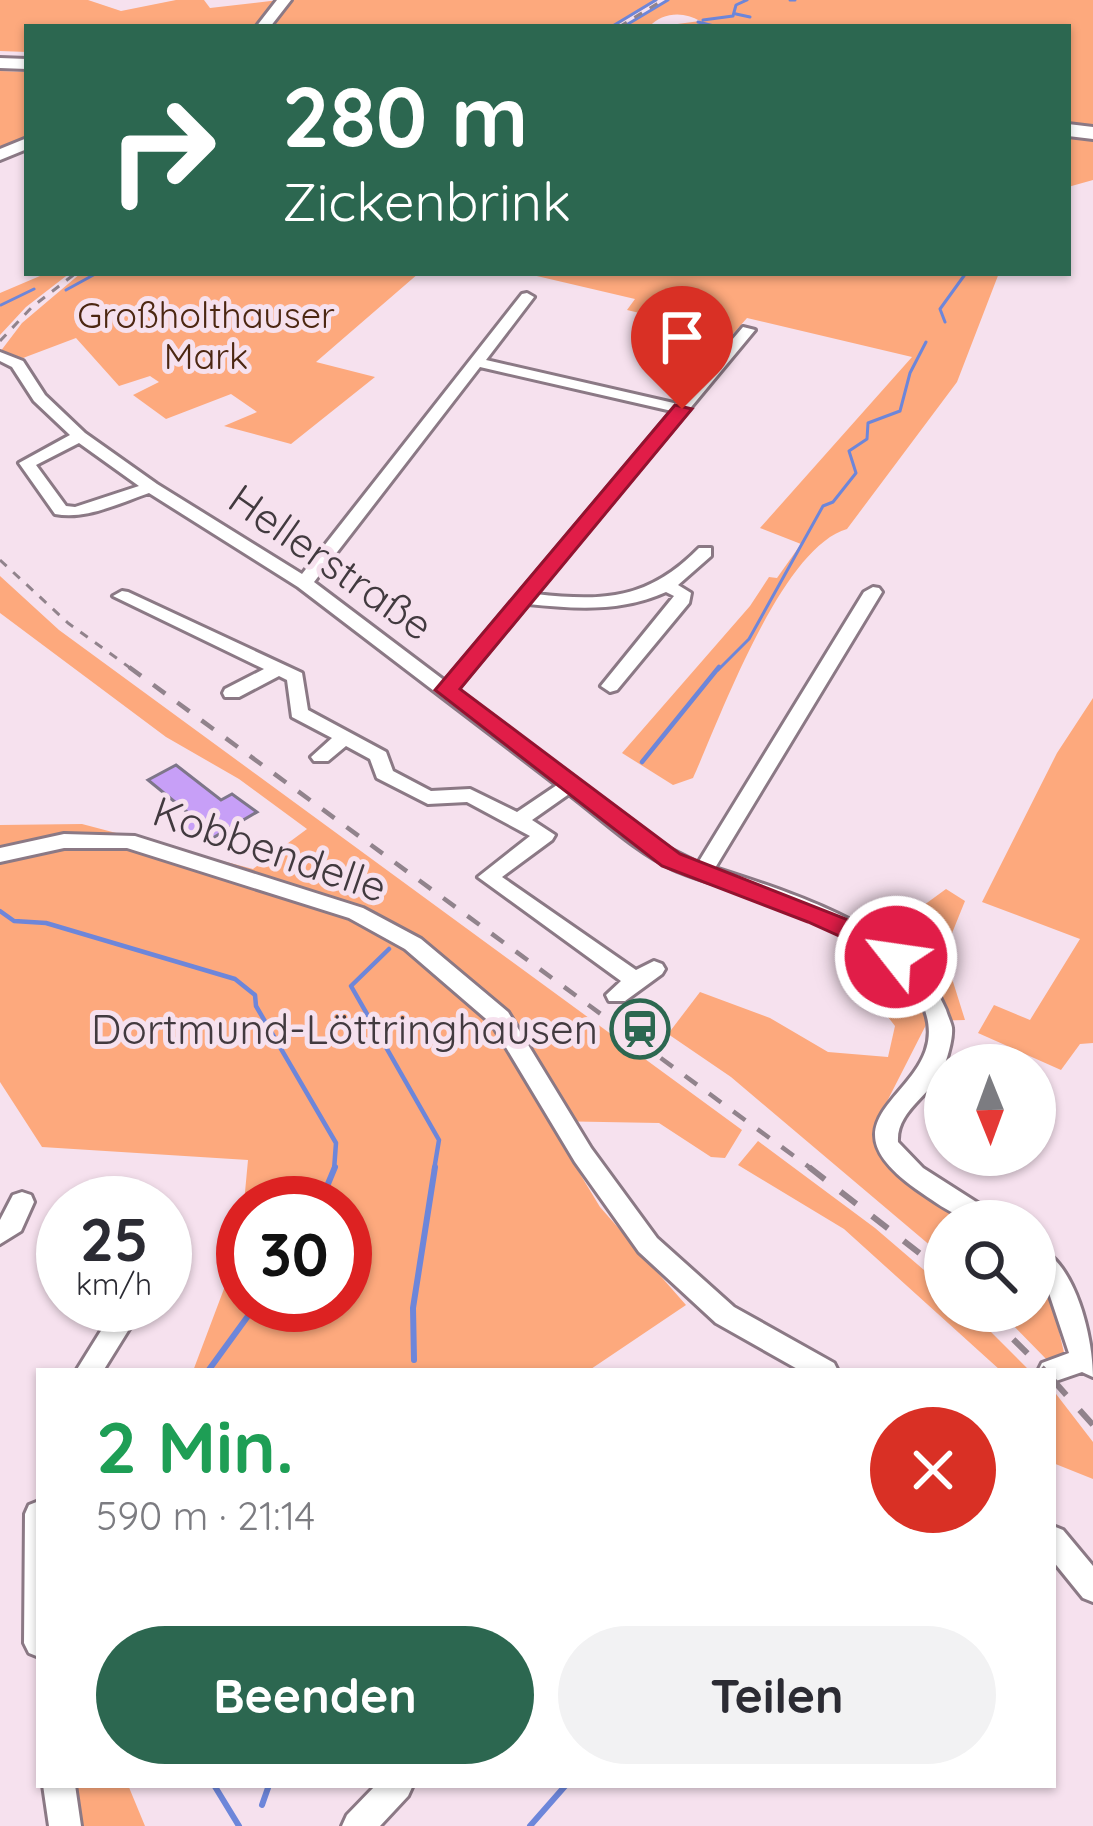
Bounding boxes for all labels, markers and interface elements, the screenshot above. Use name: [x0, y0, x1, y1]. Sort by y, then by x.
text: 280 m: [282, 63, 528, 168]
icon: right: [84, 72, 240, 228]
text: Zickenbrink: [282, 167, 571, 235]
pin: [631, 286, 733, 409]
park label: Großholthauser Mark: [77, 292, 335, 378]
icon: arrive: [649, 304, 715, 370]
street label: Hellerstraße: [219, 472, 444, 651]
street label: Kobbendelle: [146, 784, 394, 913]
position arrow: [833, 894, 959, 1020]
station icon: Dortmund-Löttringhausen: [609, 998, 671, 1060]
place label: Dortmund-Löttringhausen: [91, 1002, 598, 1055]
north arrow: [924, 1044, 1056, 1176]
map controls: [924, 1044, 1056, 1332]
speed limit sign: 30: [216, 1176, 372, 1332]
button: search: [924, 1200, 1056, 1332]
text: 25: [80, 1201, 148, 1276]
text: km/h: [76, 1265, 152, 1303]
text: 2 Min.: [96, 1401, 294, 1491]
button: close: [870, 1407, 996, 1533]
text: 590 m · 21:14: [96, 1491, 315, 1540]
button: Beenden: [96, 1626, 534, 1764]
button: Teilen: [558, 1626, 996, 1764]

